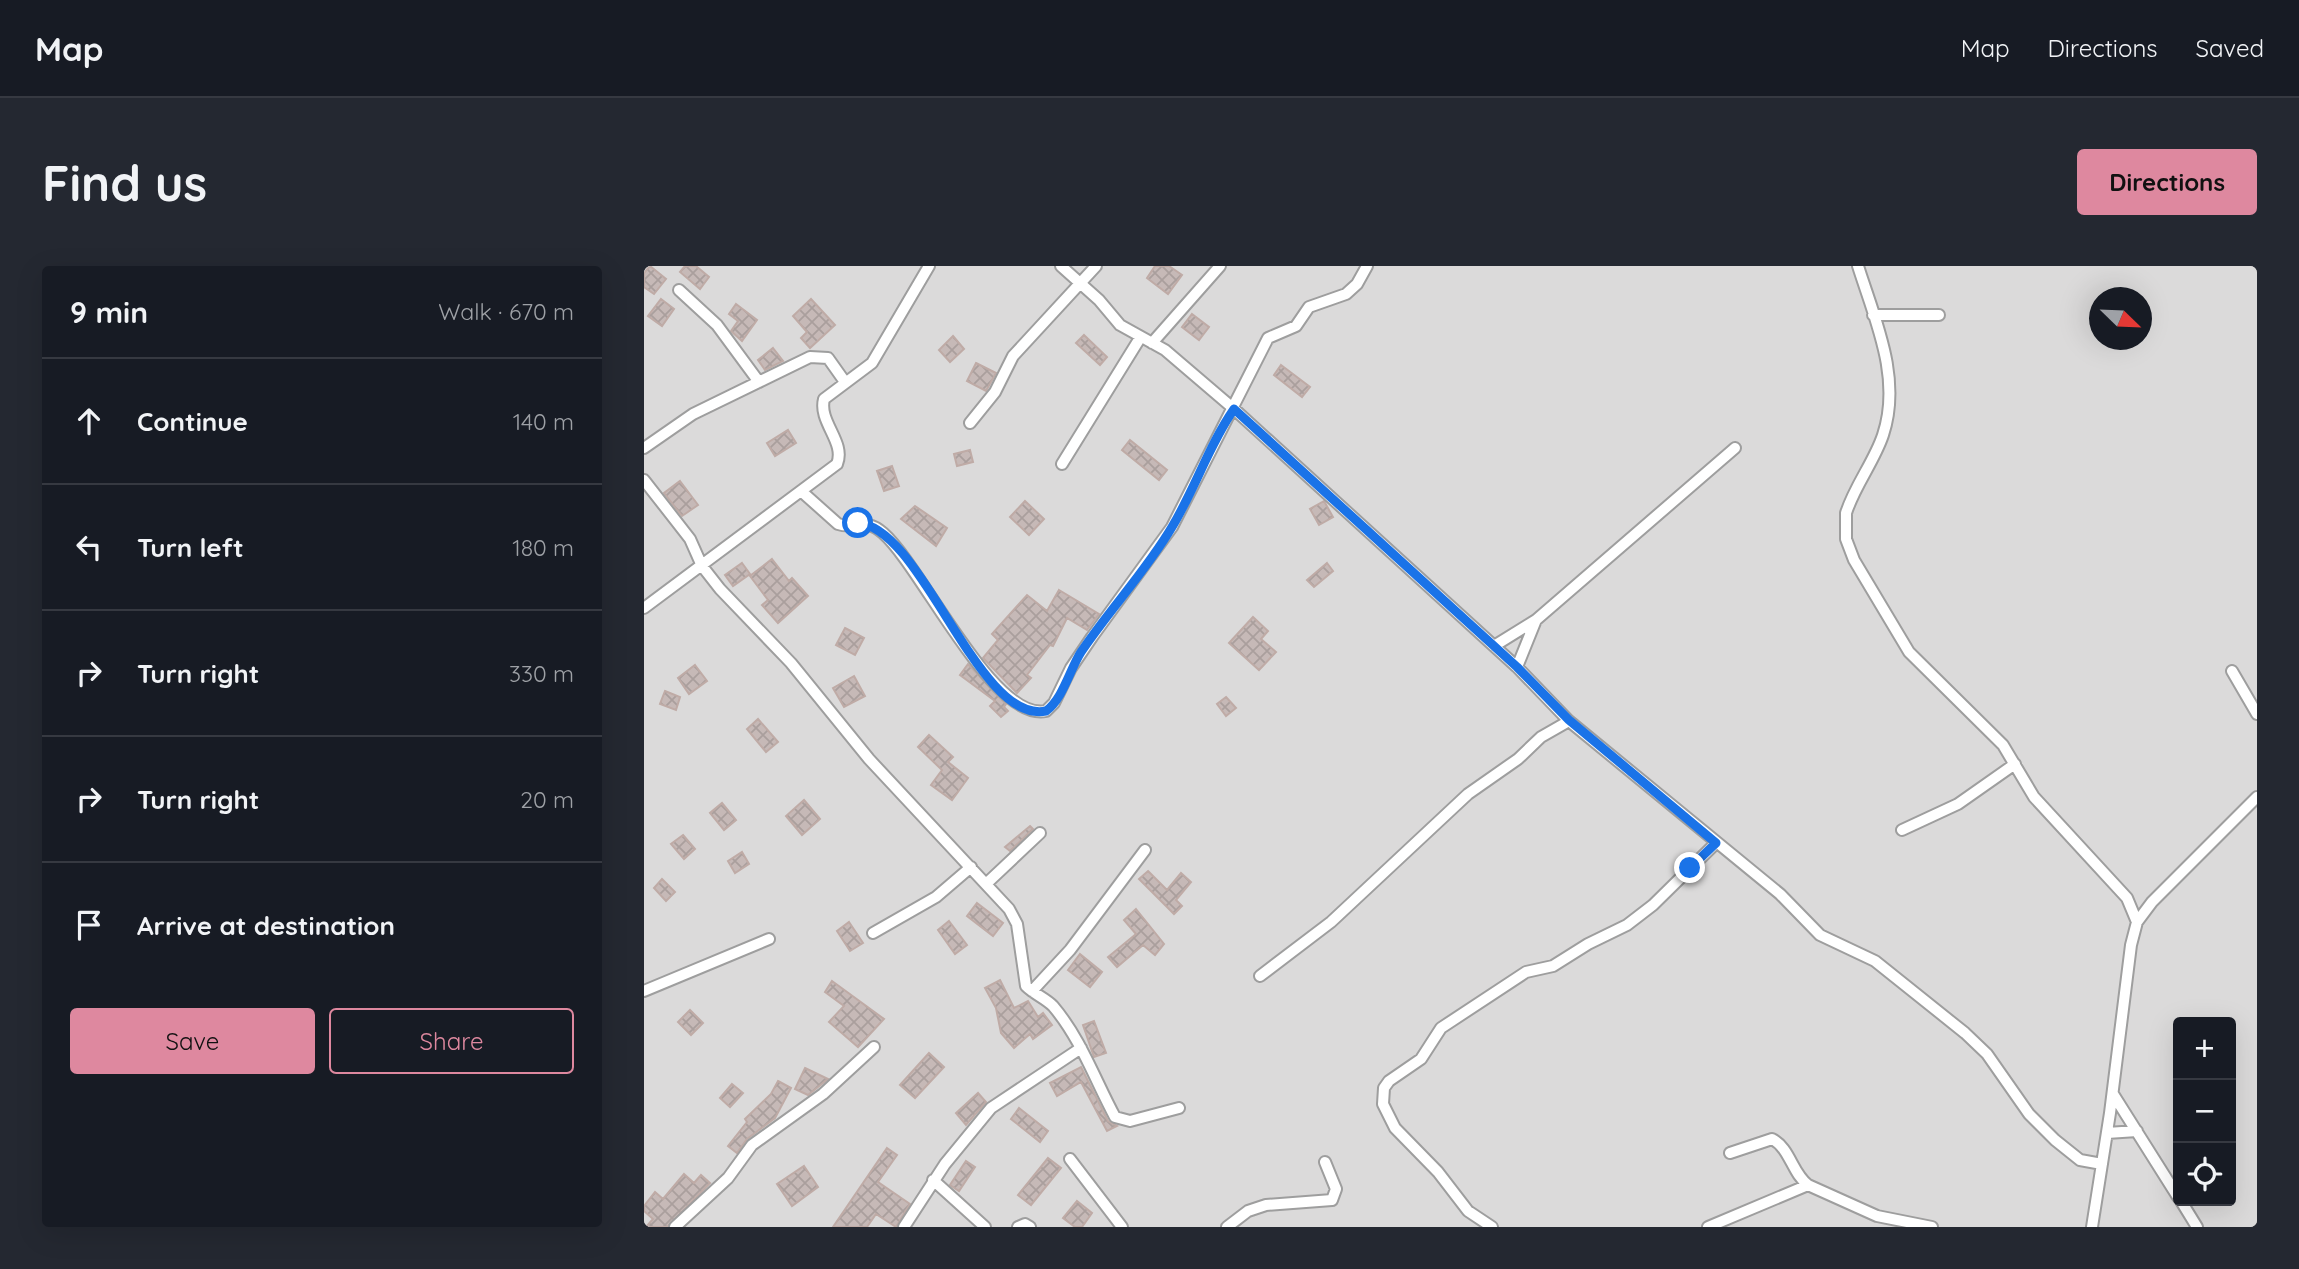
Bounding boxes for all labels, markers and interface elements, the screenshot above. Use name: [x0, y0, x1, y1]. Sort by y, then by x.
text: Map: [35, 28, 103, 69]
text: Map: [1961, 33, 2010, 63]
text: Directions: [2048, 33, 2158, 63]
text: Saved: [2196, 33, 2264, 63]
button: Directions: [2077, 149, 2257, 215]
text: Find us: [42, 152, 207, 213]
north arrow: [2089, 287, 2152, 350]
text: 9 min: [70, 293, 148, 331]
text: Walk · 670 m: [438, 297, 574, 326]
icon: ahead: [70, 402, 108, 440]
text: Continue: [137, 405, 248, 438]
text: 140 m: [513, 407, 574, 436]
route start: [842, 507, 873, 538]
icon: left: [70, 528, 108, 566]
text: Turn left: [137, 531, 244, 564]
text: 180 m: [512, 533, 574, 562]
icon: right: [70, 654, 108, 692]
text: Turn right: [137, 657, 259, 690]
text: 330 m: [509, 659, 574, 688]
icon: right: [70, 780, 108, 818]
text: Turn right: [137, 783, 259, 816]
text: 20 m: [520, 785, 574, 814]
route end: [1674, 852, 1705, 883]
icon: arrive: [70, 906, 108, 944]
text: Arrive at destination: [137, 909, 395, 942]
button: Save: [70, 1008, 315, 1074]
button: Share: [329, 1008, 574, 1074]
map controls: [2173, 1017, 2236, 1206]
button: +: [2173, 1017, 2236, 1080]
button: −: [2173, 1080, 2236, 1143]
button: locate: [2173, 1143, 2236, 1206]

